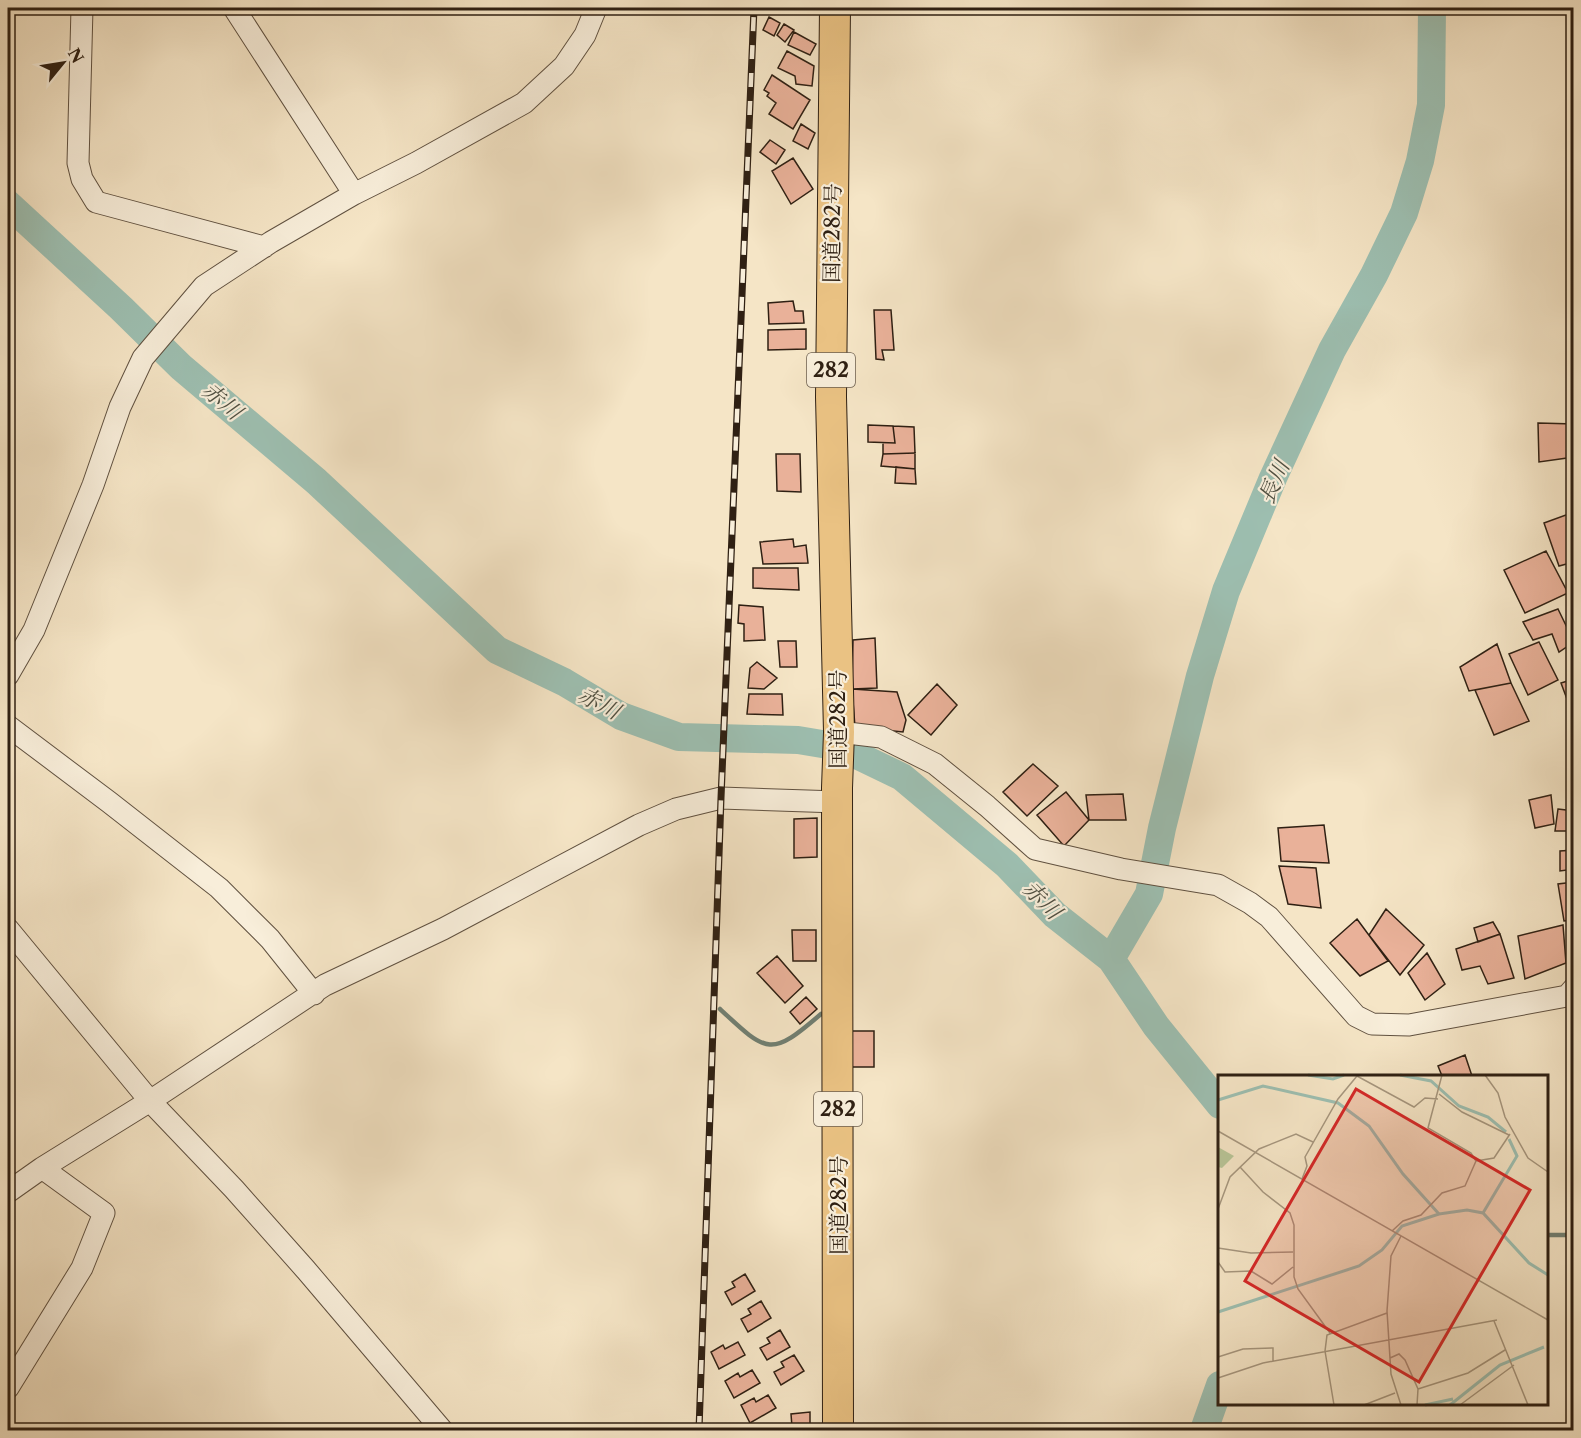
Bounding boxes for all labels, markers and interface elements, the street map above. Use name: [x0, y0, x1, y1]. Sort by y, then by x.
north arrow: [33, 33, 93, 93]
text: N: [64, 44, 88, 67]
street label: 国道282号: [819, 183, 845, 283]
road number: 282: [807, 353, 855, 387]
water label: 赤川: [196, 377, 249, 427]
water label: 長川: [1253, 455, 1296, 508]
street label: 国道282号: [825, 669, 850, 769]
water label: 赤川: [573, 681, 627, 726]
water label: 赤川: [1017, 875, 1069, 927]
inset map: [1218, 1075, 1548, 1405]
road number: 282: [814, 1092, 862, 1126]
street label: 国道282号: [826, 1155, 851, 1255]

